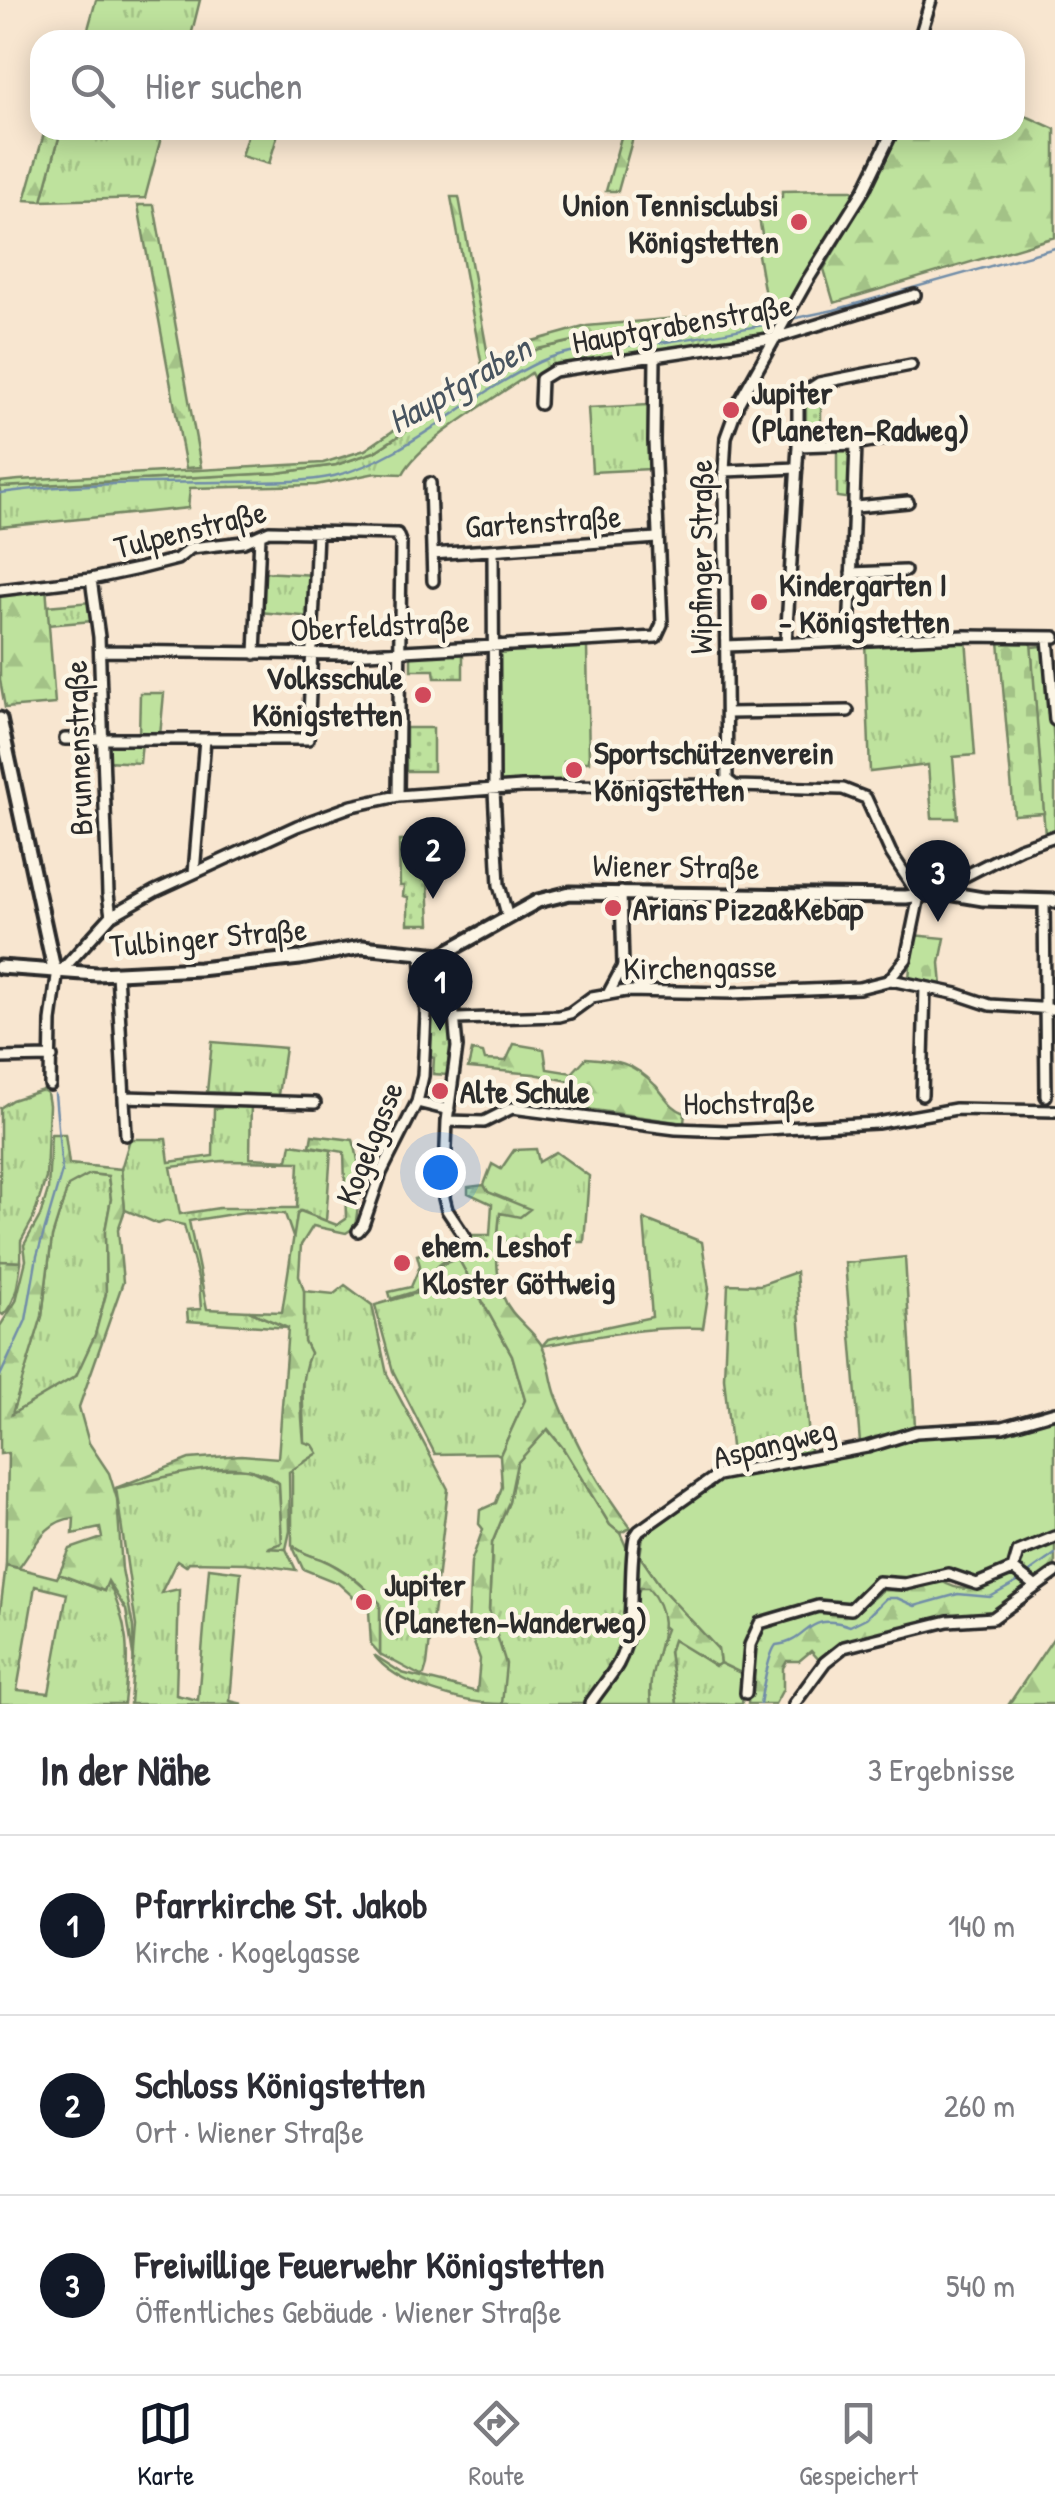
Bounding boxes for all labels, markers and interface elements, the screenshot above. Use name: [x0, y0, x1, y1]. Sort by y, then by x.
search box: [30, 30, 1025, 140]
icon: search: [65, 58, 120, 113]
text: Hier suchen: [145, 59, 303, 111]
place label: Union Tennisclubsi Königstetten: [563, 183, 779, 264]
marker: Union Tennisclubsi Königstetten: [788, 211, 810, 233]
street label: Hauptgrabenstraße: [569, 282, 795, 363]
water label: Hauptgraben: [379, 323, 542, 444]
place label: Jupiter (Planeten-Radweg): [751, 371, 969, 452]
marker: Jupiter (Planeten-Radweg): [720, 399, 742, 421]
street label: Wipfinger Straße: [679, 459, 722, 654]
street label: Tulpenstraße: [110, 489, 271, 569]
street label: Gartenstraße: [464, 494, 623, 548]
place label: Kindergarten I - Königstetten: [779, 563, 950, 644]
marker: Kindergarten I - Königstetten: [748, 591, 770, 613]
street label: Oberfeldstraße: [289, 599, 471, 651]
place label: Volksschule Königstetten: [252, 656, 403, 737]
street label: Brunnenstraße: [53, 659, 103, 836]
marker: Volksschule Königstetten: [412, 684, 434, 706]
place label: Sportschützenverein Königstetten: [594, 731, 834, 812]
marker: Sportschützenverein Königstetten: [563, 759, 585, 781]
pin: 2: [400, 816, 466, 899]
pin: 3: [906, 840, 970, 922]
street label: Wiener Straße: [592, 843, 760, 889]
place label: Arians Pizza&Kebap: [633, 887, 863, 931]
marker: Arians Pizza&Kebap: [602, 897, 624, 919]
street label: Tulbinger Straße: [108, 907, 309, 967]
street label: Kirchengasse: [623, 944, 777, 990]
pin: 1: [408, 948, 472, 1031]
place label: Alte Schule: [460, 1070, 590, 1113]
street label: Kogelgasse: [325, 1075, 413, 1211]
street label: Hochstraße: [683, 1079, 815, 1125]
marker: Alte Schule: [429, 1080, 451, 1102]
your location: [415, 1147, 466, 1198]
place label: ehem. Leshof Kloster Göttweig: [422, 1224, 615, 1305]
marker: ehem. Leshof Kloster Göttweig: [391, 1252, 413, 1274]
street label: Aspangweg: [708, 1407, 840, 1479]
place label: Jupiter (Planeten-Wanderweg): [384, 1563, 647, 1644]
marker: Jupiter (Planeten-Wanderweg): [353, 1591, 375, 1613]
text: In der Nähe: [40, 1741, 211, 1798]
text: 3 Ergebnisse: [868, 1748, 1015, 1791]
text: Pfarrkirche St. Jakob: [135, 1878, 428, 1930]
text: 1: [67, 1904, 78, 1947]
text: 140 m: [948, 1904, 1015, 1947]
text: Kirche · Kogelgasse: [135, 1930, 360, 1973]
text: Schloss Königstetten: [135, 2058, 426, 2110]
text: 2: [65, 2084, 80, 2127]
text: 260 m: [944, 2084, 1015, 2127]
text: Ort · Wiener Straße: [135, 2110, 364, 2153]
text: Freiwillige Feuerwehr Königstetten: [135, 2238, 605, 2290]
text: 3: [65, 2264, 80, 2307]
text: 540 m: [946, 2264, 1015, 2307]
text: Öffentliches Gebäude · Wiener Straße: [135, 2290, 561, 2333]
tab: Karte: [137, 2396, 194, 2494]
tab: Route: [469, 2396, 525, 2494]
tab: Gespeichert: [799, 2396, 918, 2494]

